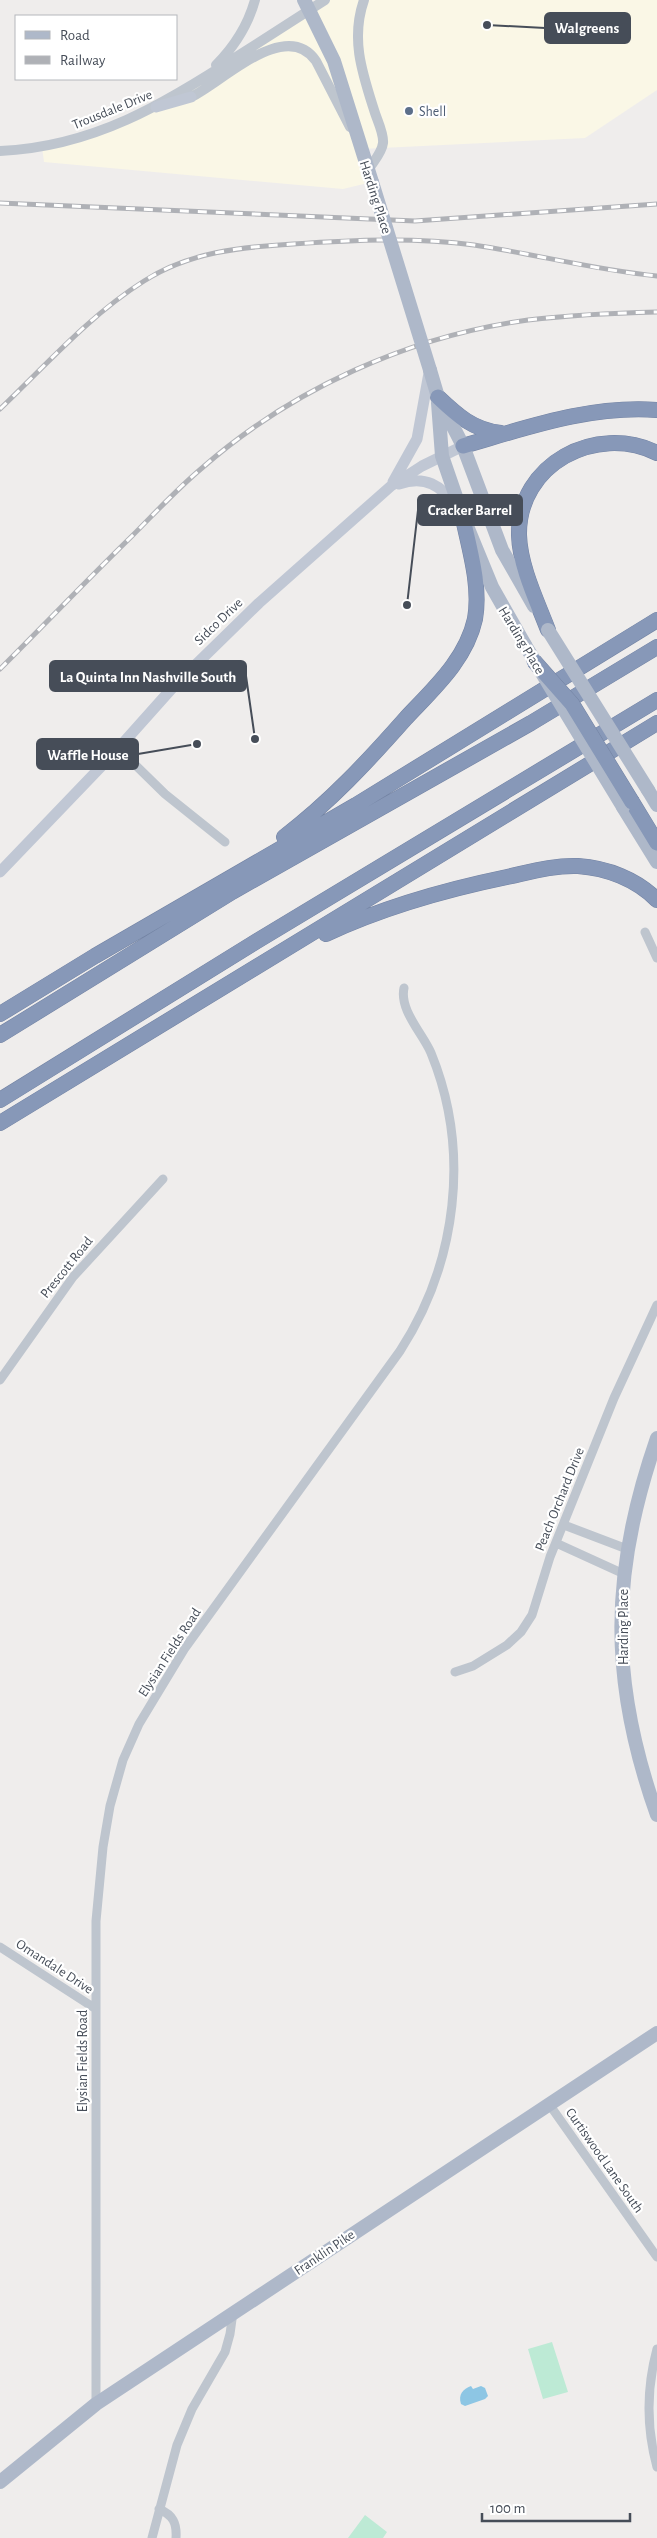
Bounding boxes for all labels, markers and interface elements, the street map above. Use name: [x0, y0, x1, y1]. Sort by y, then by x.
callout: Walgreens: [545, 13, 630, 43]
legend: [15, 15, 178, 80]
text: Walgreens: [555, 21, 619, 36]
text: Road: [60, 28, 90, 43]
text: Railway: [60, 53, 106, 68]
street label: Trousdale Drive: [70, 88, 154, 132]
marker: Shell: [403, 105, 415, 117]
place label: Shell: [419, 105, 446, 119]
street label: Harding Place: [357, 159, 393, 236]
callout: Cracker Barrel: [418, 495, 522, 525]
text: Cracker Barrel: [428, 503, 512, 518]
street label: Sidco Drive: [192, 596, 245, 648]
street label: Harding Place: [496, 604, 547, 677]
callout: La Quinta Inn Nashville South: [50, 661, 246, 691]
text: La Quinta Inn Nashville South: [60, 670, 236, 685]
callout: Waffle House: [37, 739, 138, 769]
text: Waffle House: [47, 748, 129, 763]
street label: Prescott Road: [38, 1234, 96, 1301]
street label: Peach Orchard Drive: [533, 1446, 587, 1553]
street label: Harding Place: [617, 1589, 631, 1665]
street label: Elysian Fields Road: [136, 1606, 204, 1699]
street label: Omandale Drive: [13, 1937, 95, 1997]
street label: Elysian Fields Road: [76, 2010, 90, 2112]
street label: Curtiswood Lane South: [563, 2106, 646, 2216]
street label: Franklin Pike: [292, 2228, 357, 2278]
scale bar: [482, 2490, 630, 2522]
text: 100 m: [490, 2501, 525, 2516]

